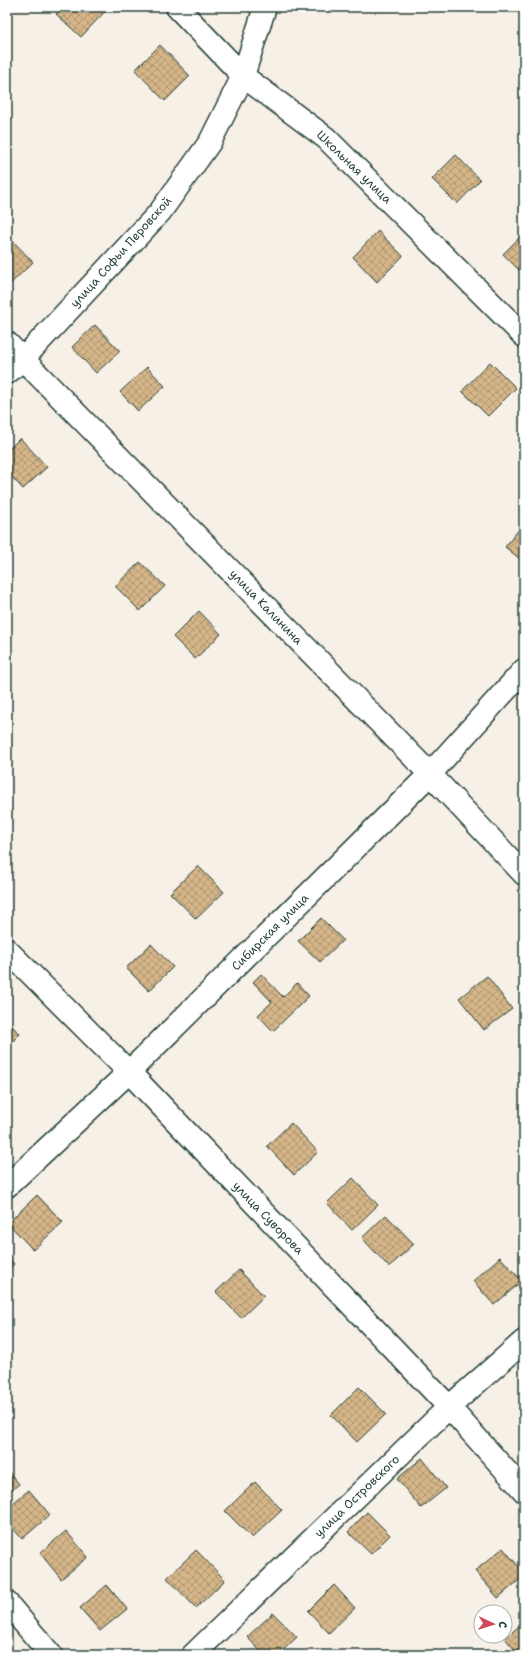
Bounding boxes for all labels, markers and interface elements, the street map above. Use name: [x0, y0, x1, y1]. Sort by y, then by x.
street label: Школьная улица: [313, 127, 395, 207]
street label: улица Софьи Перовской: [67, 193, 175, 311]
street label: улица Калинина: [226, 566, 307, 649]
street label: Сибирская улица: [228, 890, 312, 974]
street label: улица Суворова: [229, 1178, 307, 1258]
street label: улица Островского: [311, 1451, 403, 1541]
north arrow: [473, 1604, 513, 1644]
text: С: [495, 1621, 510, 1629]

